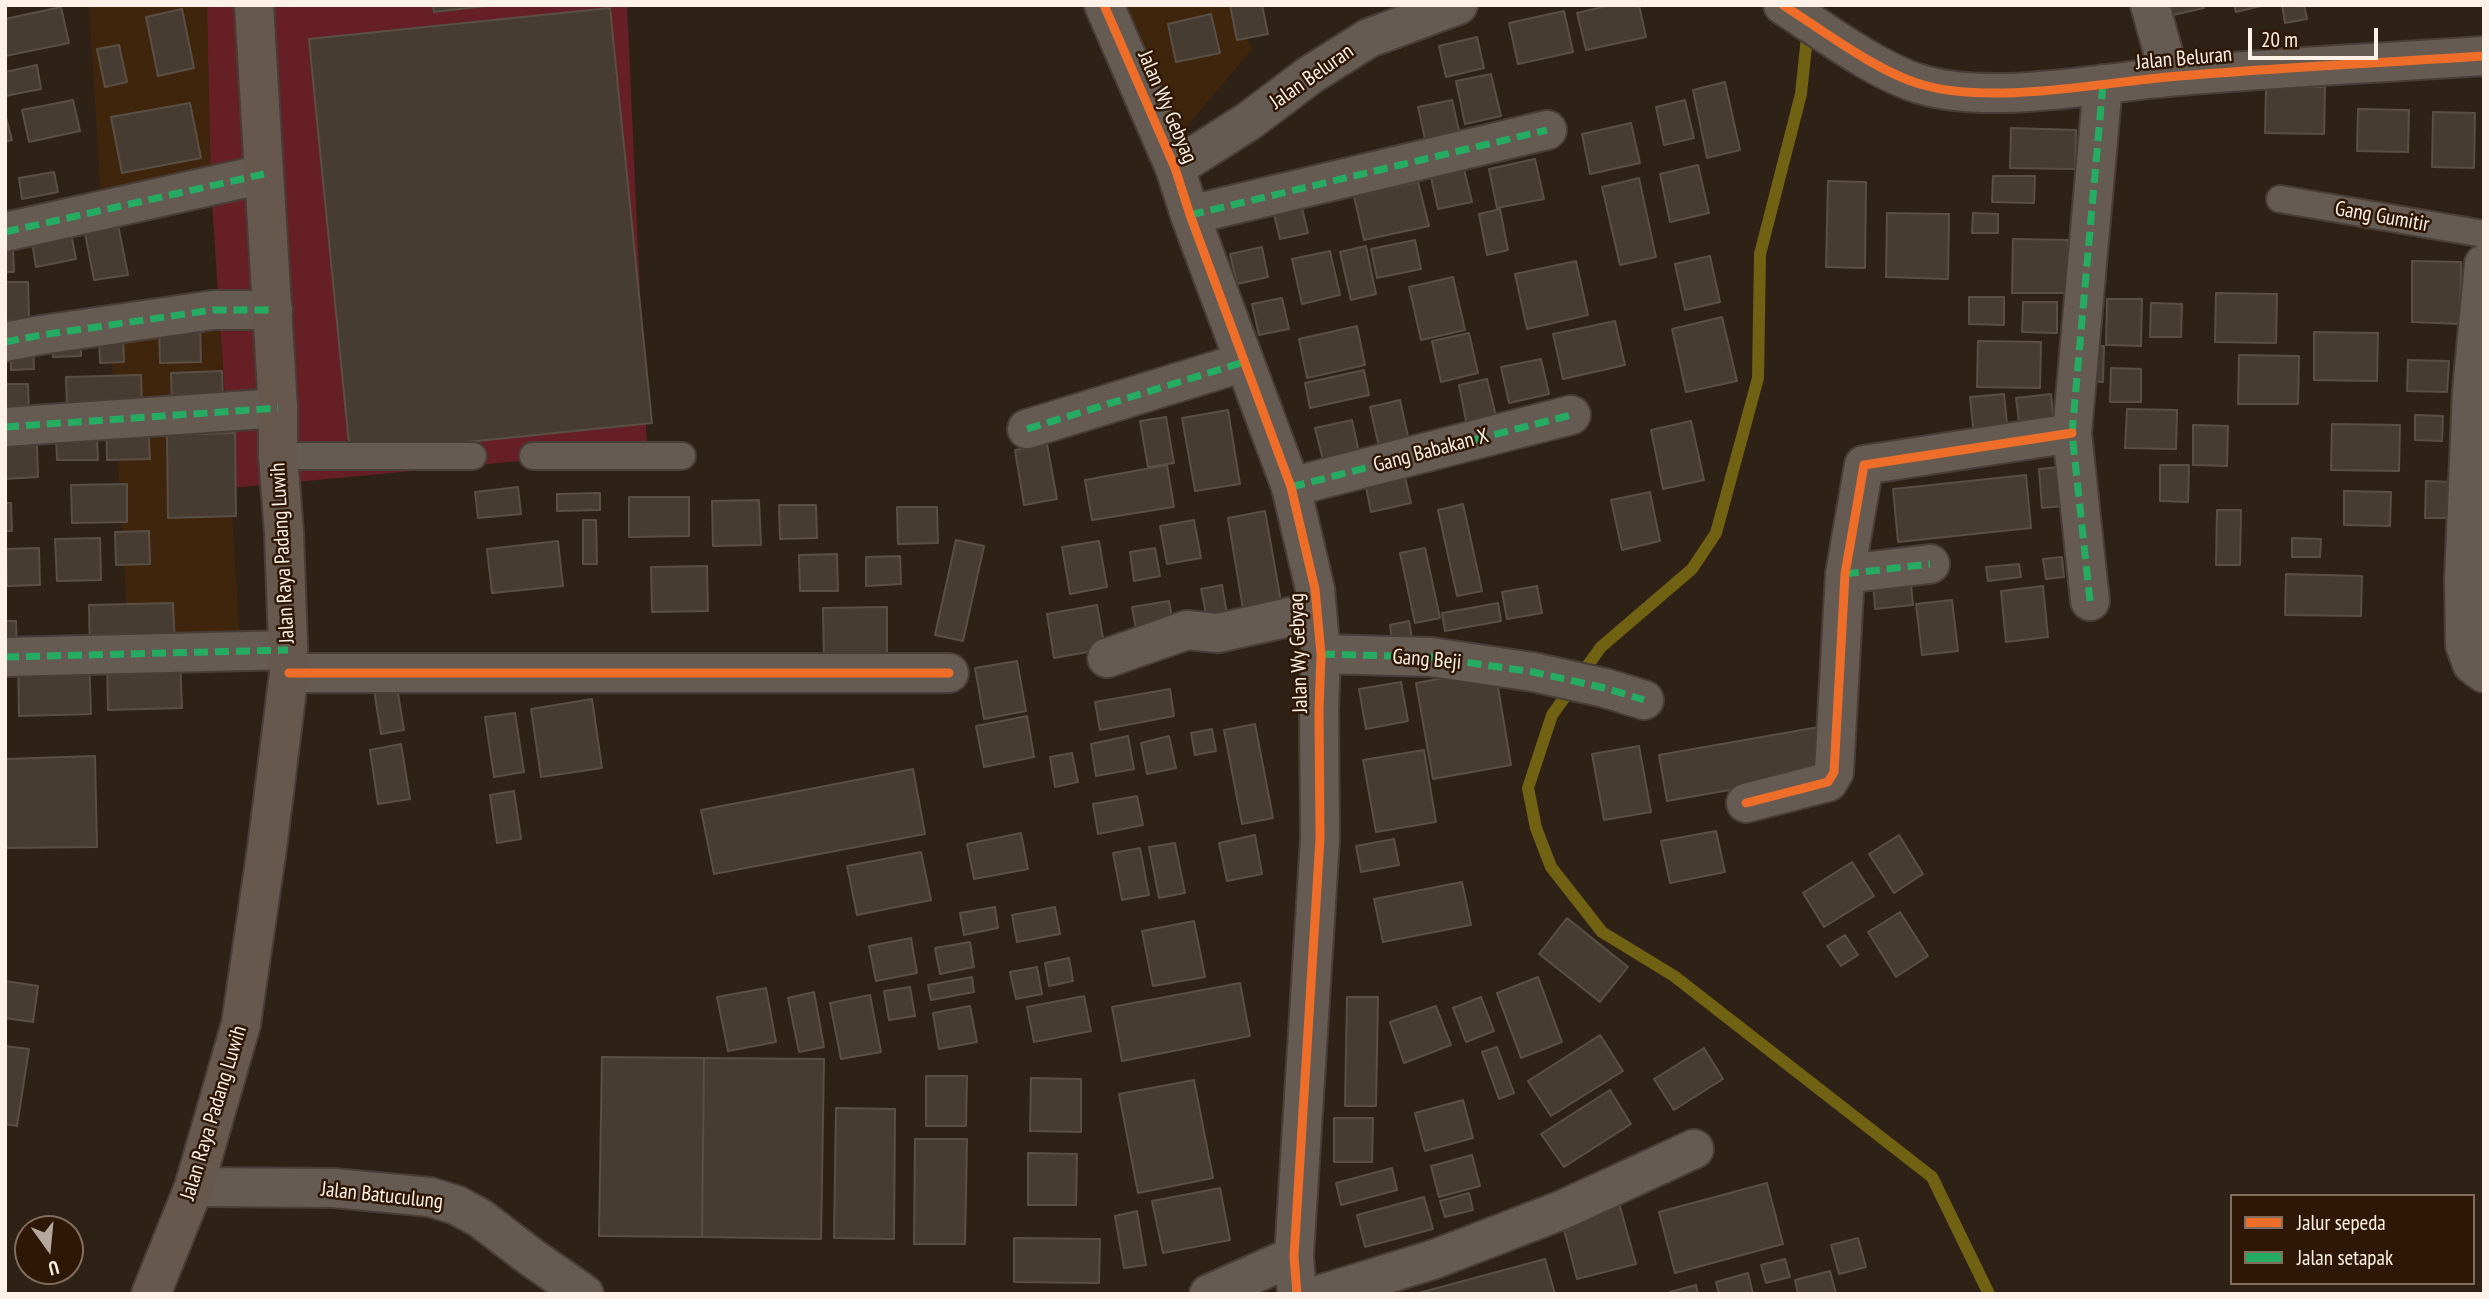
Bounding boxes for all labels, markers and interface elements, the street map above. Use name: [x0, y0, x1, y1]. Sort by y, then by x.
scale bar: [2251, 14, 2380, 58]
text: 20 m: [2261, 26, 2298, 53]
street label: Jalan Beluran: [1265, 39, 1359, 115]
street label: Jalan Beluran: [2135, 42, 2233, 76]
street label: Jalan Wy Gebyag: [1132, 47, 1202, 167]
street label: Gang Gumitir: [2333, 196, 2431, 238]
street label: Gang Babakan X: [1371, 424, 1491, 478]
street label: Jalan Raya Padang Luwih: [266, 462, 300, 644]
street label: Jalan Wy Gebyag: [1284, 593, 1314, 713]
street label: Gang Beji: [1391, 644, 1463, 676]
street label: Jalan Raya Padang Luwih: [176, 1023, 252, 1203]
street label: Jalan Batuculung: [320, 1177, 444, 1215]
legend: [2230, 1194, 2475, 1285]
text: Jalur sepeda: [2297, 1209, 2386, 1236]
north arrow: [14, 1215, 84, 1285]
text: Jalan setapak: [2297, 1244, 2393, 1271]
text: U: [46, 1255, 62, 1281]

